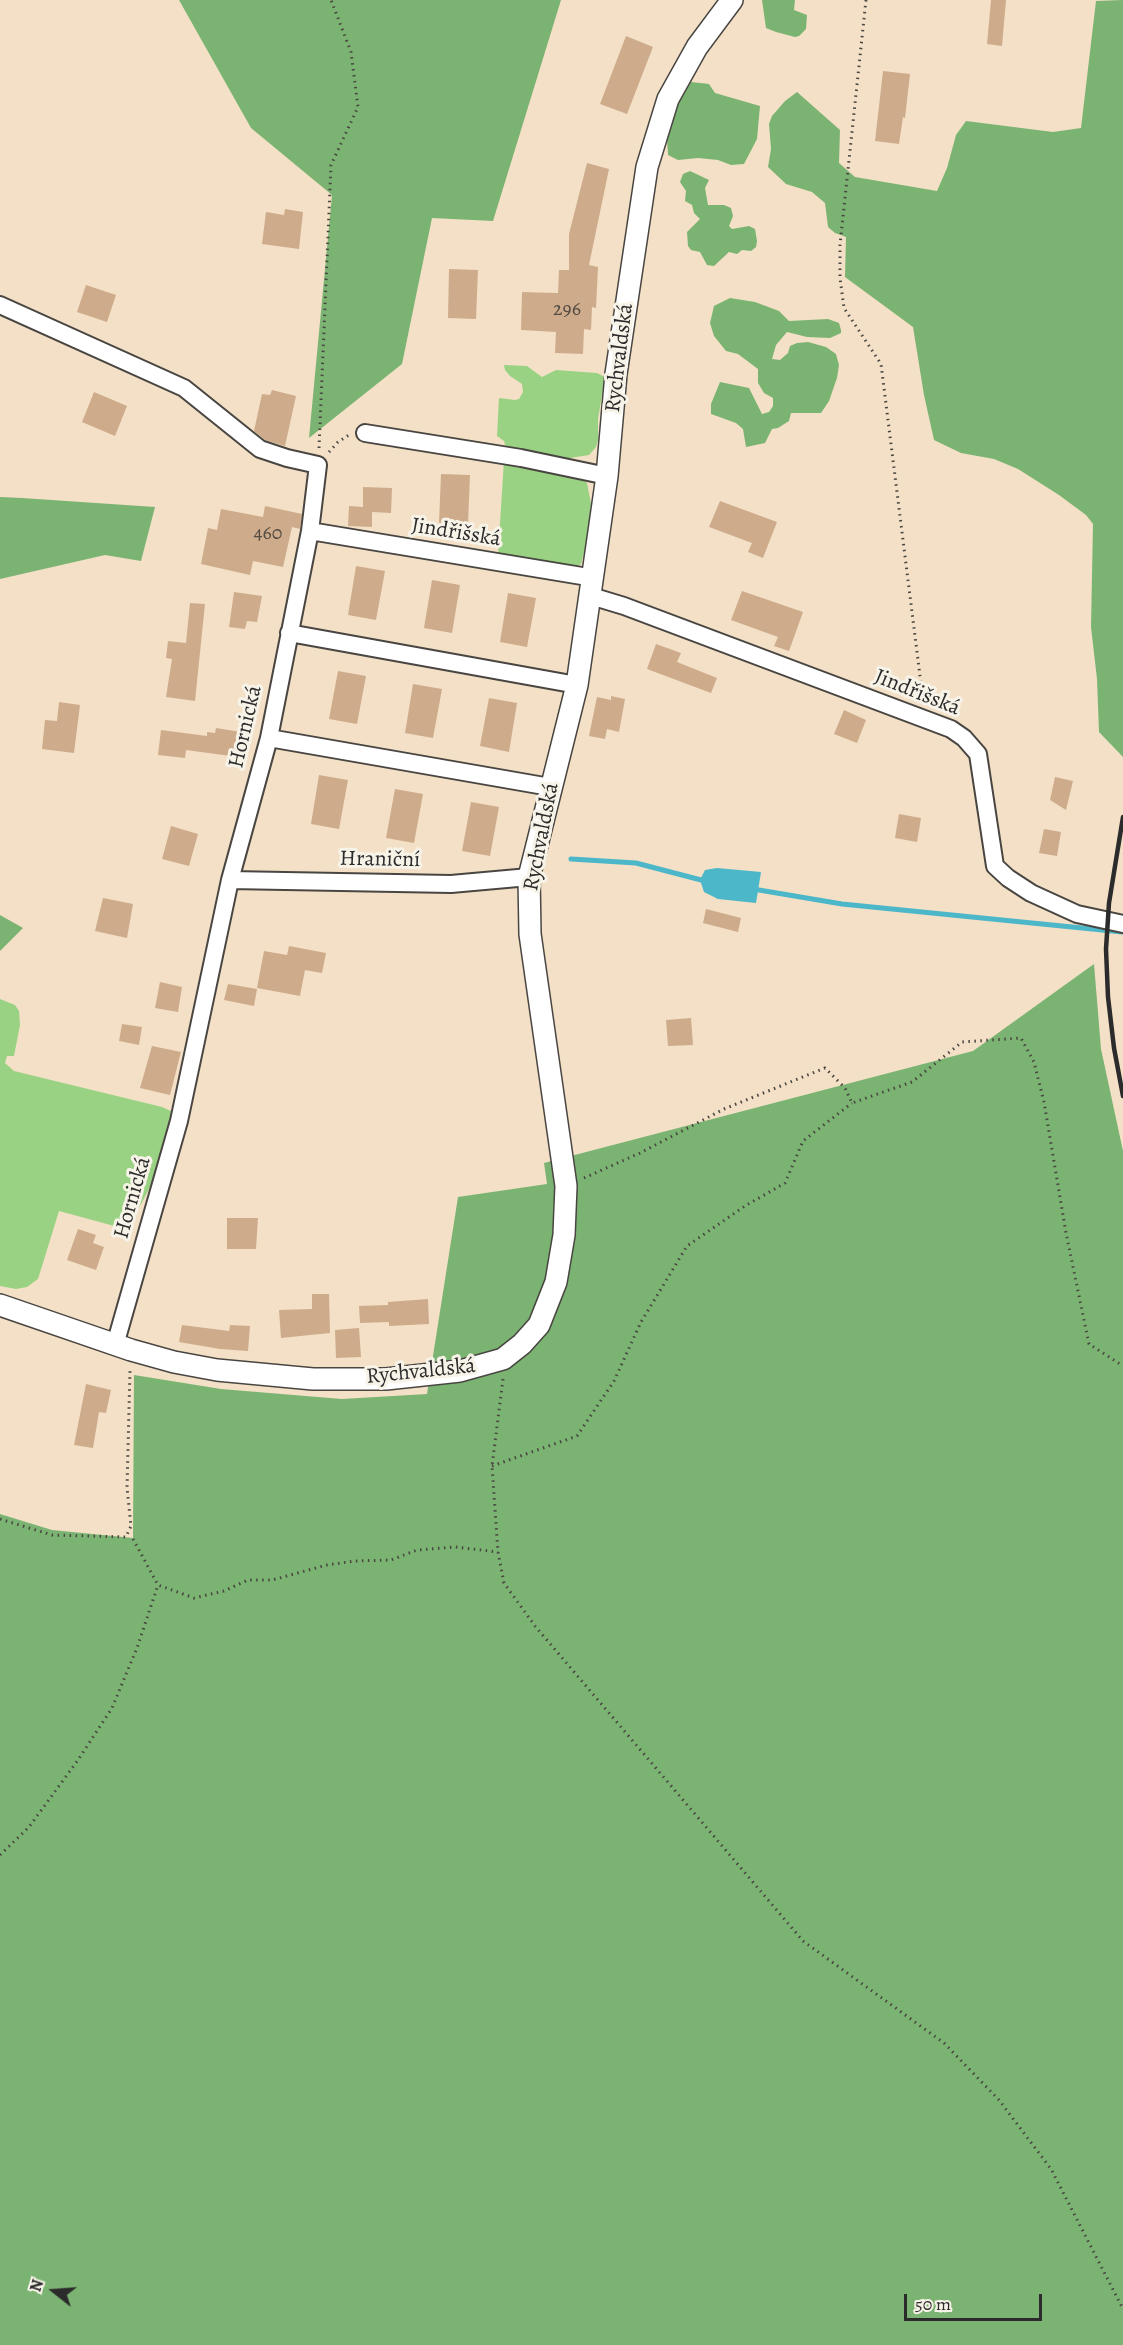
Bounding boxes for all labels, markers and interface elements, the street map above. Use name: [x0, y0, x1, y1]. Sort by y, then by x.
house number: 296: [553, 298, 581, 322]
street label: Rychvaldská: [600, 302, 640, 414]
street label: Jindřišská: [410, 513, 502, 553]
house number: 460: [254, 522, 282, 546]
street label: Jindřišská: [870, 664, 964, 722]
street label: Hornická: [224, 683, 268, 771]
street label: Rychvaldská: [519, 781, 565, 893]
street label: Hraniční: [339, 846, 421, 874]
street label: Hornická: [109, 1154, 157, 1242]
street label: Rychvaldská: [365, 1353, 477, 1391]
north arrow: [24, 2261, 84, 2321]
text: N: [25, 2277, 49, 2295]
scale bar: [907, 2282, 1045, 2320]
text: 50 m: [915, 2292, 951, 2316]

